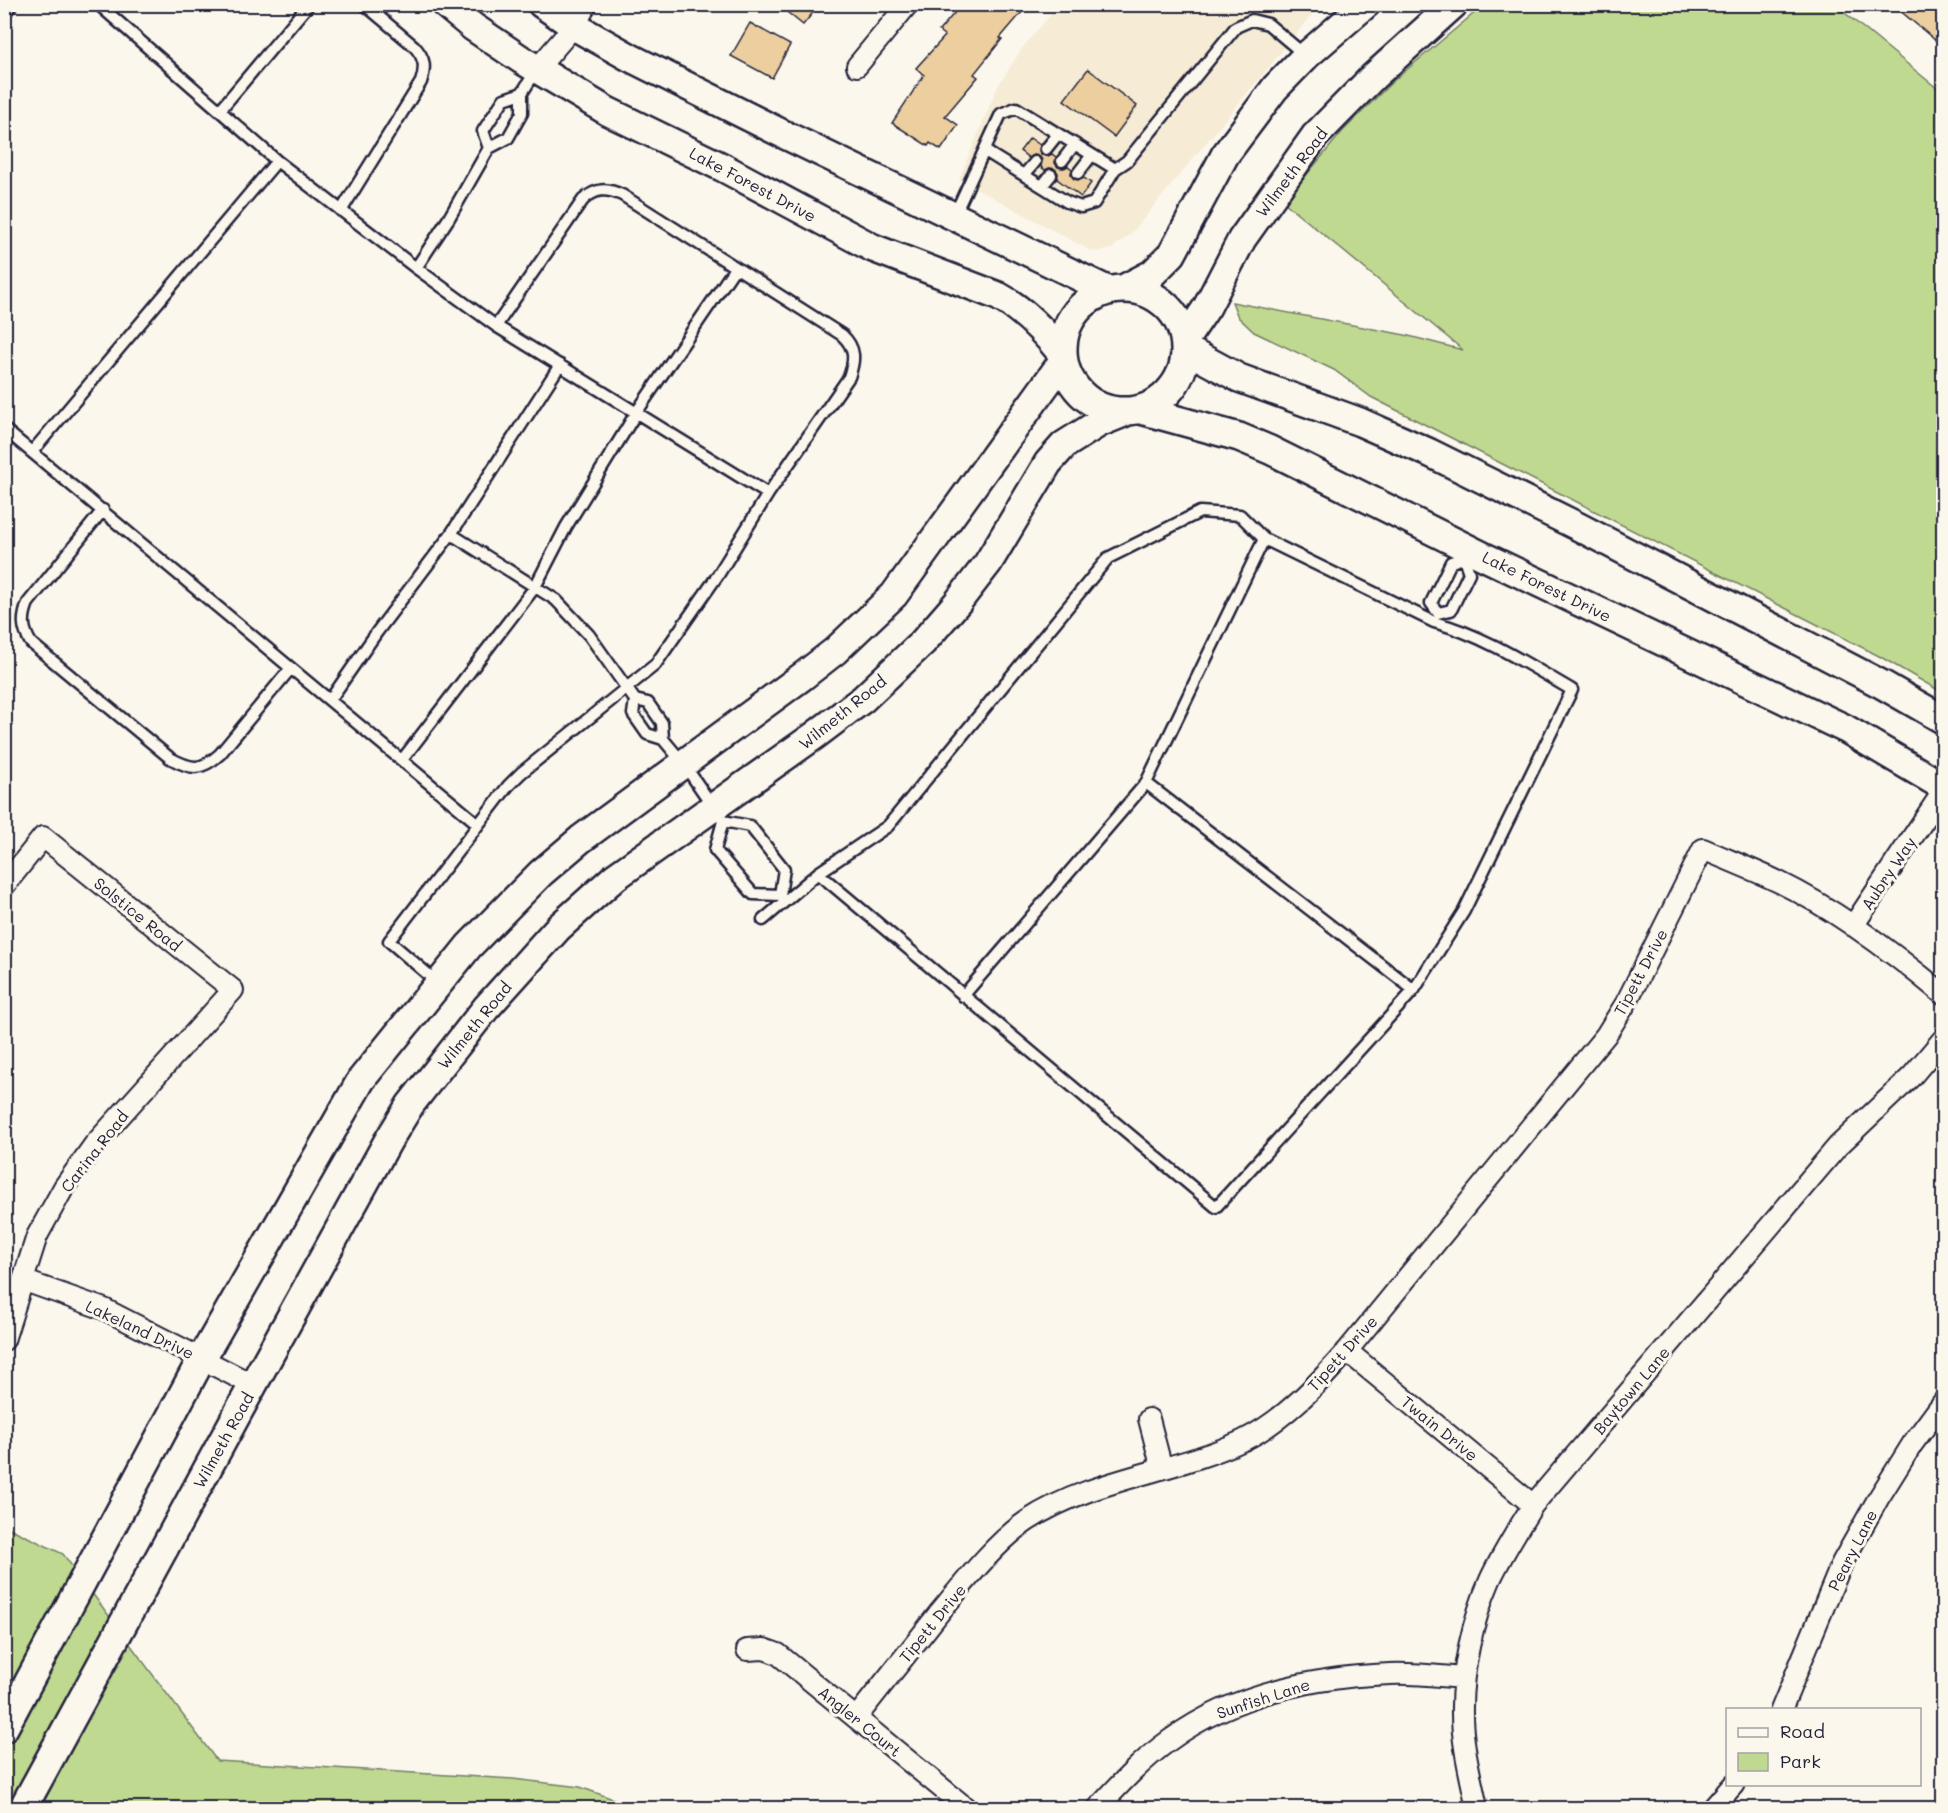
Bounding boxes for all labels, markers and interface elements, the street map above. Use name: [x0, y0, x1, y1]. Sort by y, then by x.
street label: Wilmeth Road: [1251, 123, 1331, 221]
street label: Lake Forest Drive: [686, 142, 820, 226]
street label: Lake Forest Drive: [1479, 546, 1615, 626]
street label: Wilmeth Road: [794, 670, 890, 754]
street label: Aubry Way: [1856, 832, 1920, 914]
street label: Solstice Road: [90, 872, 186, 956]
street label: Tipett Drive: [1608, 925, 1672, 1019]
street label: Wilmeth Road: [432, 977, 516, 1073]
street label: Carina Road: [56, 1106, 132, 1196]
street label: Lakeland Drive: [82, 1295, 198, 1363]
street label: Tipett Drive: [1302, 1311, 1382, 1395]
street label: Baytown Lane: [1588, 1342, 1674, 1438]
street label: Wilmeth Road: [188, 1388, 258, 1492]
street label: Twain Drive: [1397, 1391, 1483, 1465]
street label: Peary Lane: [1823, 1506, 1881, 1594]
street label: Tipett Drive: [894, 1579, 970, 1667]
street label: Sunfish Lane: [1214, 1673, 1312, 1723]
street label: Angler Court: [814, 1681, 906, 1761]
legend: [1726, 1708, 1921, 1786]
text: Road: [1780, 1719, 1825, 1743]
text: Park: [1780, 1749, 1821, 1773]

